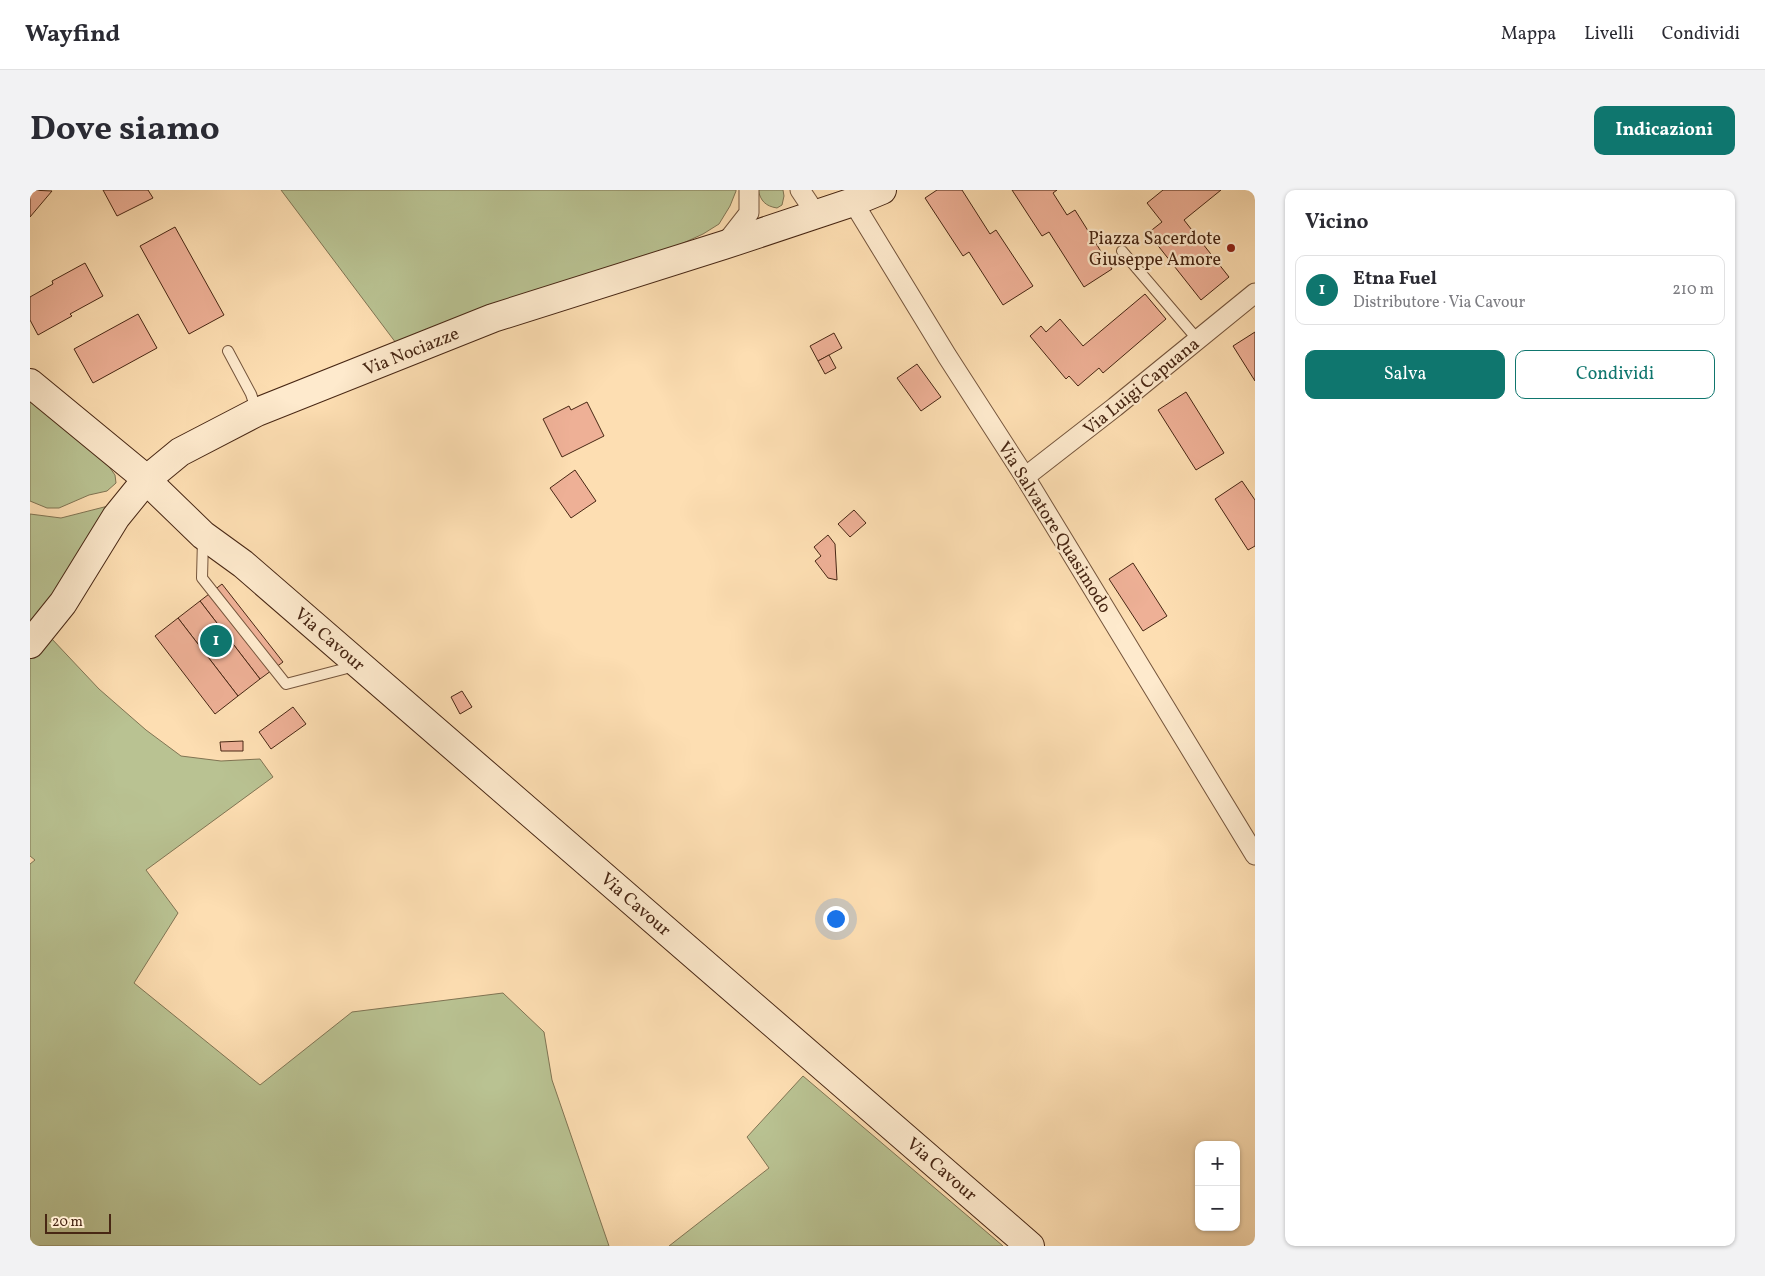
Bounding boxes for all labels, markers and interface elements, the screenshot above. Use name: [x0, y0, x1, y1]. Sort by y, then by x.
text: Wayfind: [25, 18, 120, 52]
text: Mappa: [1501, 22, 1556, 47]
text: Livelli: [1584, 22, 1634, 47]
text: Condividi: [1662, 22, 1740, 47]
text: Dove siamo: [30, 106, 220, 154]
button: Indicazioni: [1594, 106, 1735, 155]
text: Vicino: [1305, 208, 1369, 237]
place label: Piazza Sacerdote Giuseppe Amore: [1088, 227, 1221, 273]
marker: Piazza Sacerdote Giuseppe Amore: [1225, 242, 1237, 254]
text: Etna Fuel: [1353, 266, 1437, 292]
text: 1: [1319, 279, 1325, 301]
text: 210 m: [1672, 279, 1714, 301]
text: Distributore · Via Cavour: [1353, 292, 1525, 314]
street label: Via Nociazze: [360, 322, 463, 383]
street label: Via Luigi Capuana: [1078, 332, 1205, 442]
button: Salva: [1305, 350, 1505, 399]
button: Condividi: [1515, 350, 1715, 399]
street label: Via Salvatore Quasimodo: [991, 437, 1117, 618]
street label: Via Cavour: [288, 602, 370, 678]
pin: 1: [200, 622, 232, 660]
street label: Via Cavour: [594, 867, 676, 943]
your location: [823, 906, 849, 932]
street label: Via Cavour: [900, 1132, 982, 1208]
map controls: [1195, 1141, 1240, 1231]
button: +: [1195, 1141, 1240, 1186]
button: −: [1195, 1186, 1240, 1231]
scale bar: [45, 1211, 111, 1234]
text: 20 m: [52, 1213, 83, 1232]

